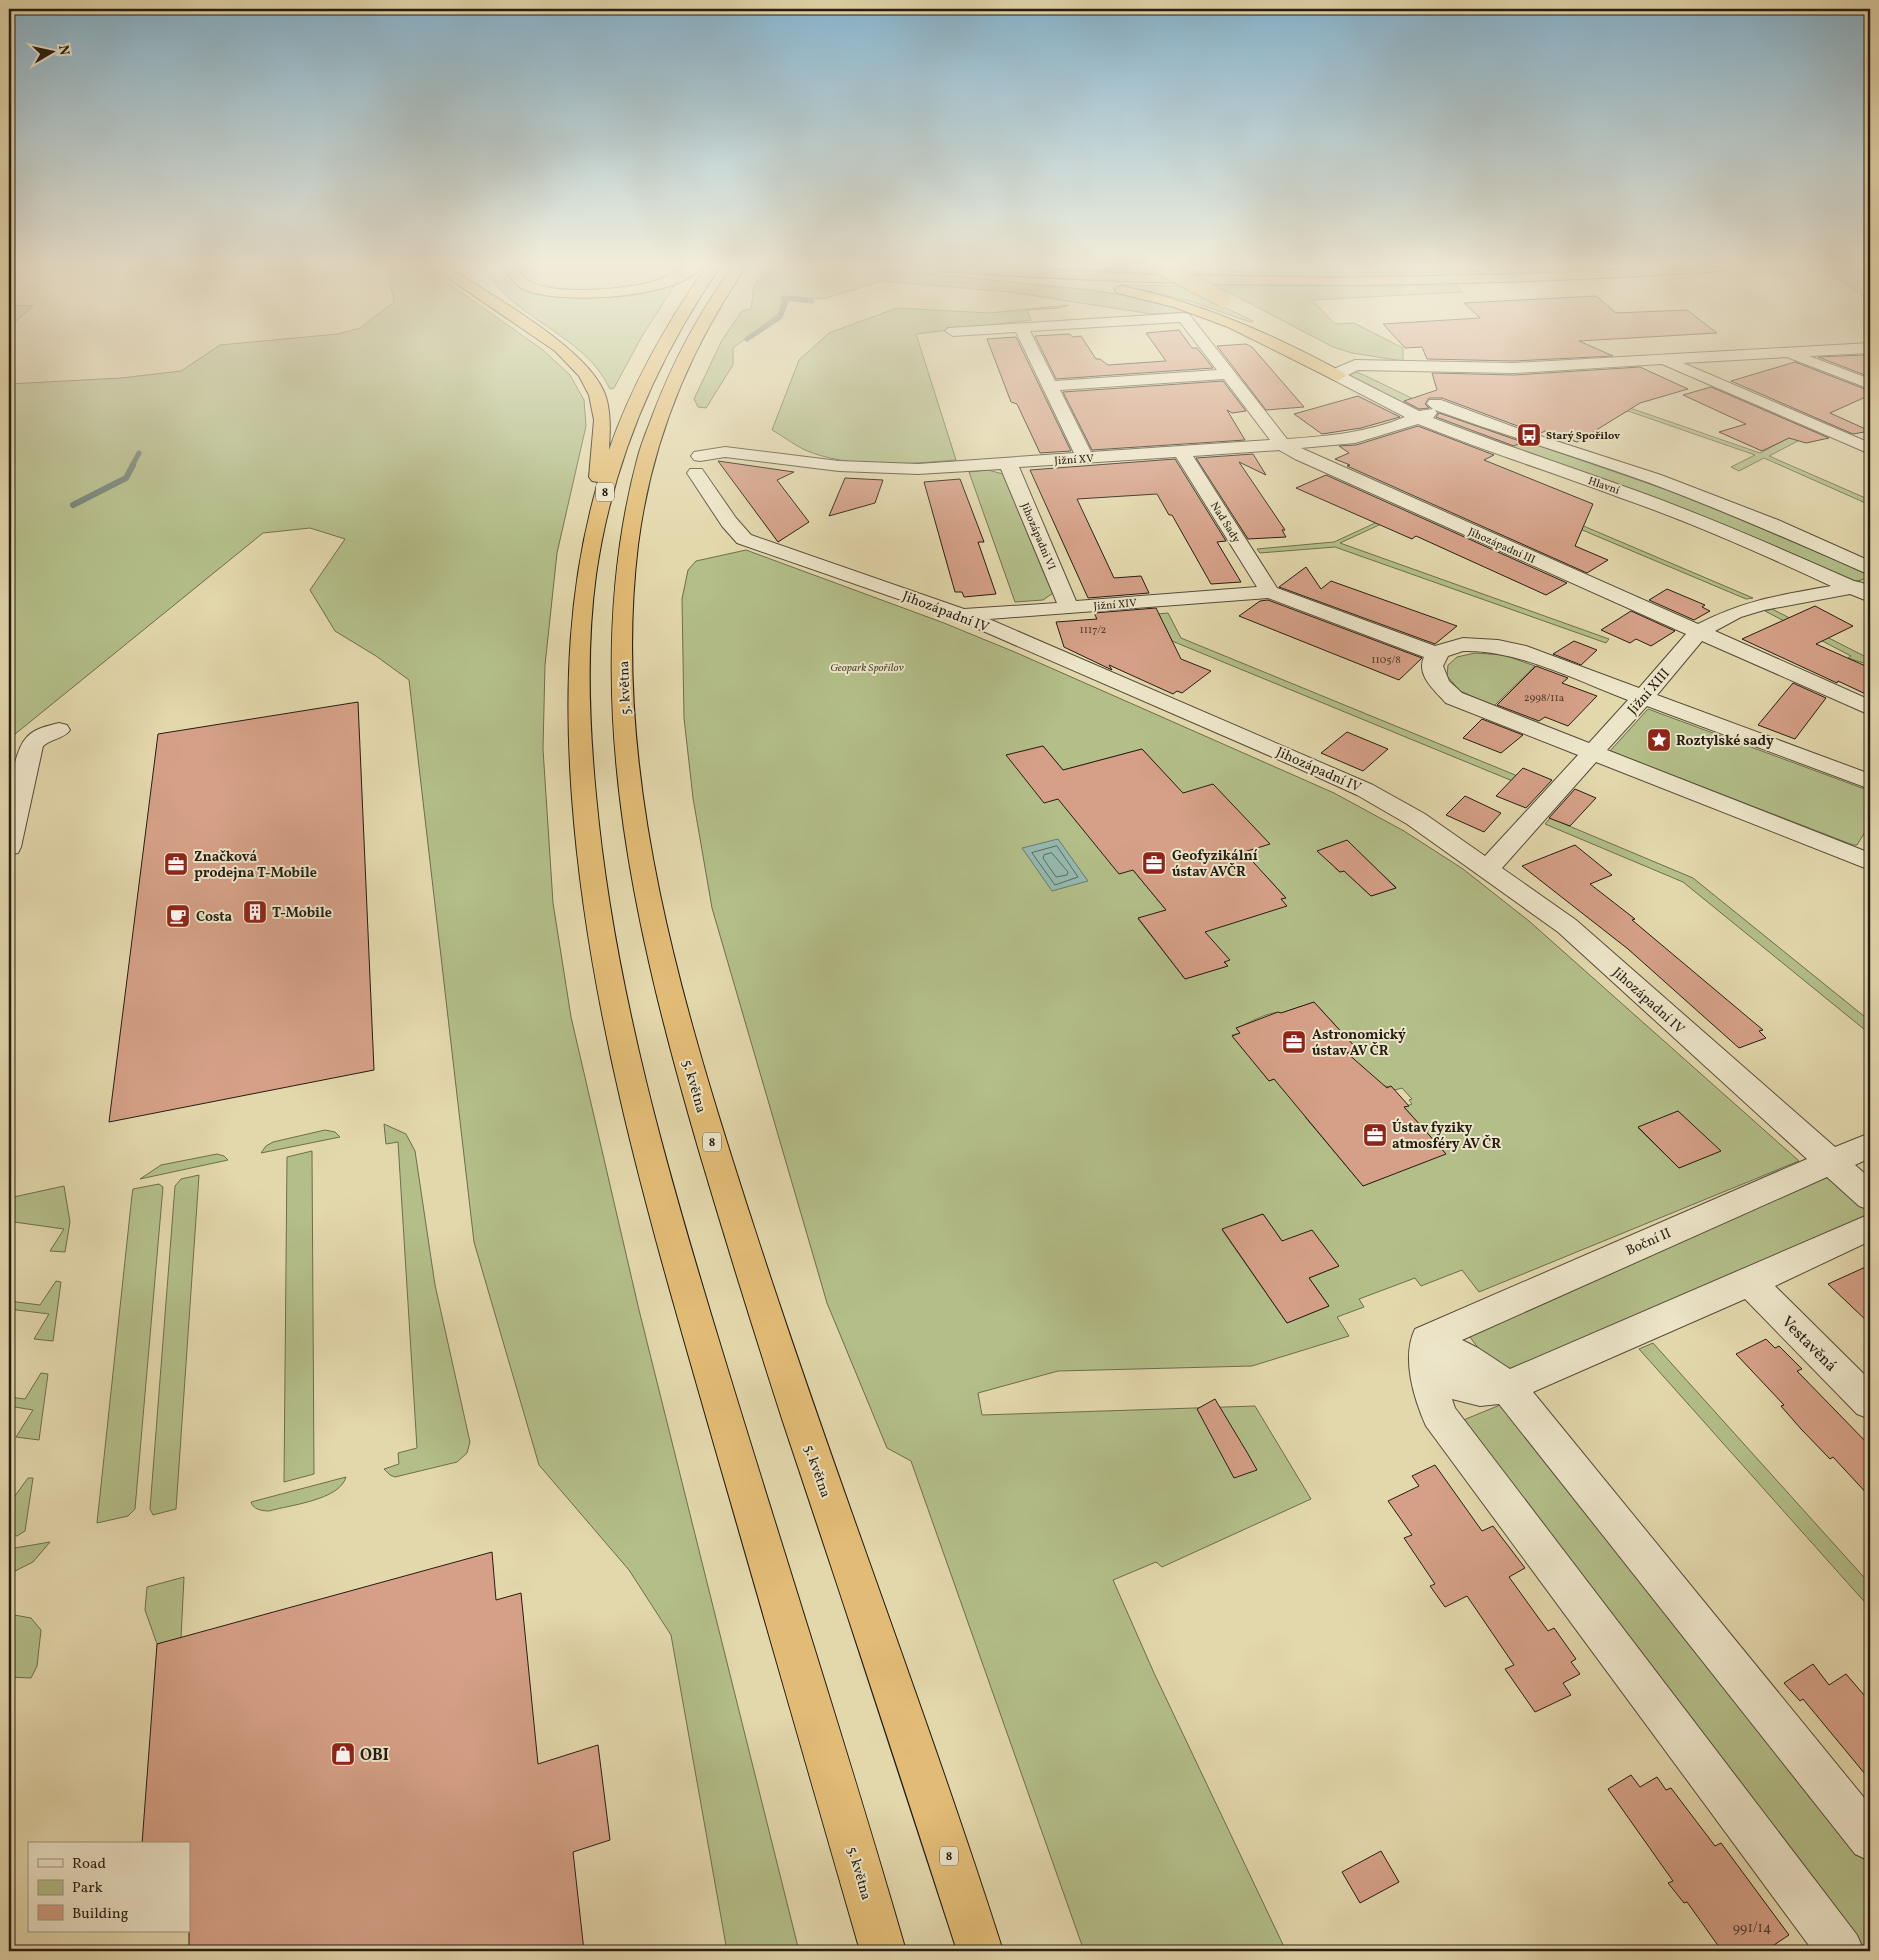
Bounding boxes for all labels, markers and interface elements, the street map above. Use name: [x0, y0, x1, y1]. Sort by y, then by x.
north arrow: [28, 28, 78, 78]
text: N: [53, 44, 74, 57]
bus stop icon: Starý Spořilov: [1516, 422, 1542, 448]
place label: Starý Spořilov: [1546, 429, 1620, 444]
street label: Jižní XV: [1054, 452, 1095, 469]
street label: Hlavní: [1586, 474, 1622, 499]
road number: 8: [596, 482, 614, 502]
street label: Nad Sady: [1206, 499, 1243, 546]
street label: Jihozápadni VI: [1017, 501, 1059, 573]
street label: Jihozápadní III: [1465, 525, 1537, 568]
street label: Jihozápadní IV: [899, 587, 992, 638]
street label: Jižní XIV: [1093, 596, 1138, 615]
house number: 1117/2: [1079, 623, 1107, 638]
house number: 1105/8: [1371, 653, 1401, 668]
street label: 5. května: [615, 660, 636, 716]
park label: Geopark Spořilov: [830, 661, 904, 676]
street label: Jižní XIII: [1624, 665, 1675, 719]
house number: 2998/11a: [1524, 691, 1565, 706]
place icon: Roztylské sady: [1646, 727, 1672, 753]
place label: Roztylské sady: [1676, 732, 1774, 751]
street label: Jihozápadní IV: [1273, 743, 1364, 798]
place label: Geofyzikální ústav AVČR: [1172, 847, 1258, 882]
place label: Značková prodejna T-Mobile: [194, 848, 317, 883]
office icon: Geofyzikální ústav AVČR: [1141, 850, 1167, 876]
office icon: Značková prodejna T-Mobile: [163, 851, 189, 877]
building icon: T-Mobile: [242, 899, 268, 925]
cafe icon: Costa: [165, 903, 191, 929]
place label: T-Mobile: [272, 904, 332, 923]
place label: Costa: [196, 908, 233, 927]
street label: Jihozápadní IV: [1608, 963, 1689, 1039]
place label: Astronomický ústav AV ČR: [1312, 1026, 1406, 1061]
office icon: Astronomický ústav AV ČR: [1281, 1029, 1307, 1055]
street label: 5. května: [677, 1058, 710, 1115]
place label: Ústav fyziky atmosféry AV ČR: [1392, 1118, 1501, 1154]
office icon: Ústav fyziky atmosféry AV ČR: [1362, 1122, 1388, 1148]
road number: 8: [703, 1132, 721, 1152]
street label: Boční II: [1623, 1224, 1674, 1261]
street label: Vestavěná: [1776, 1312, 1841, 1377]
street label: 5. května: [799, 1443, 834, 1500]
shop icon: OBI: [330, 1741, 356, 1767]
place label: OBI: [360, 1745, 389, 1767]
legend: [28, 1842, 190, 1932]
street label: 5. května: [842, 1845, 875, 1902]
road number: 8: [940, 1846, 958, 1865]
text: Road: [72, 1854, 106, 1875]
text: Park: [72, 1878, 103, 1899]
text: Building: [72, 1904, 129, 1925]
house number: 991/14: [1733, 1919, 1771, 1938]

